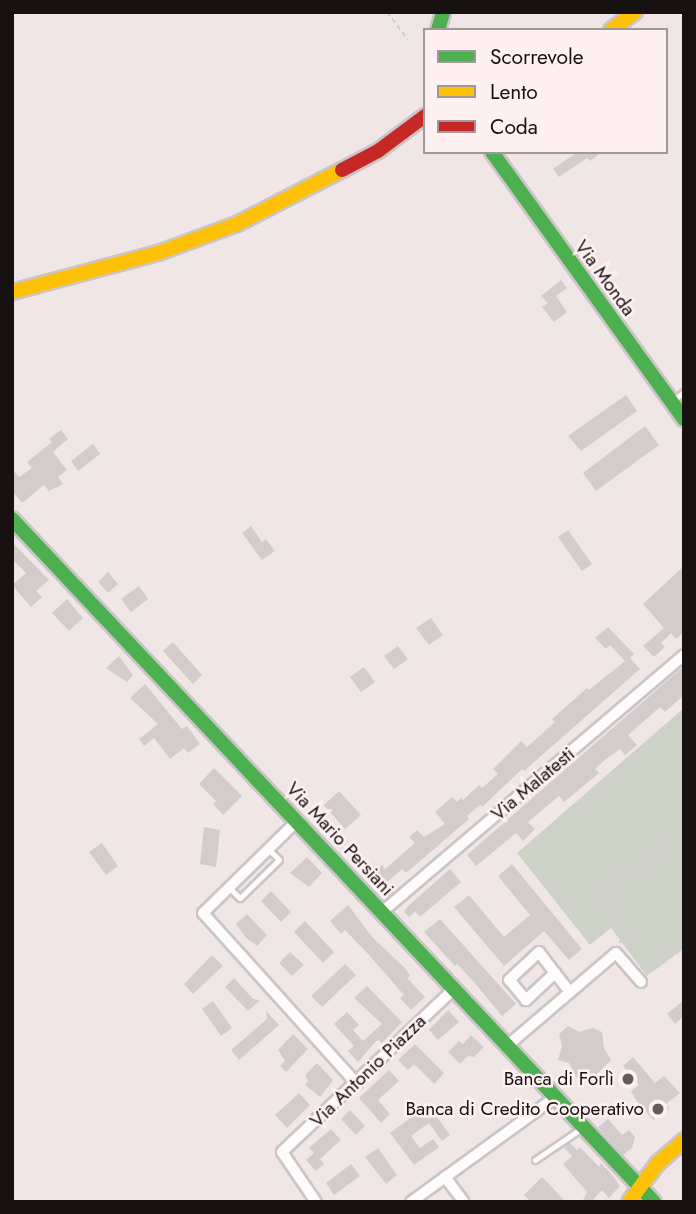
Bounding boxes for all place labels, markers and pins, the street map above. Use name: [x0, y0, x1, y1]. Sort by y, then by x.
place label: Banca di Forlì: [504, 1068, 614, 1090]
marker: Banca di Forlì: [620, 1071, 636, 1087]
place label: Banca di Credito Cooperativo: [405, 1098, 644, 1120]
marker: Banca di Credito Cooperativo: [650, 1101, 666, 1117]

